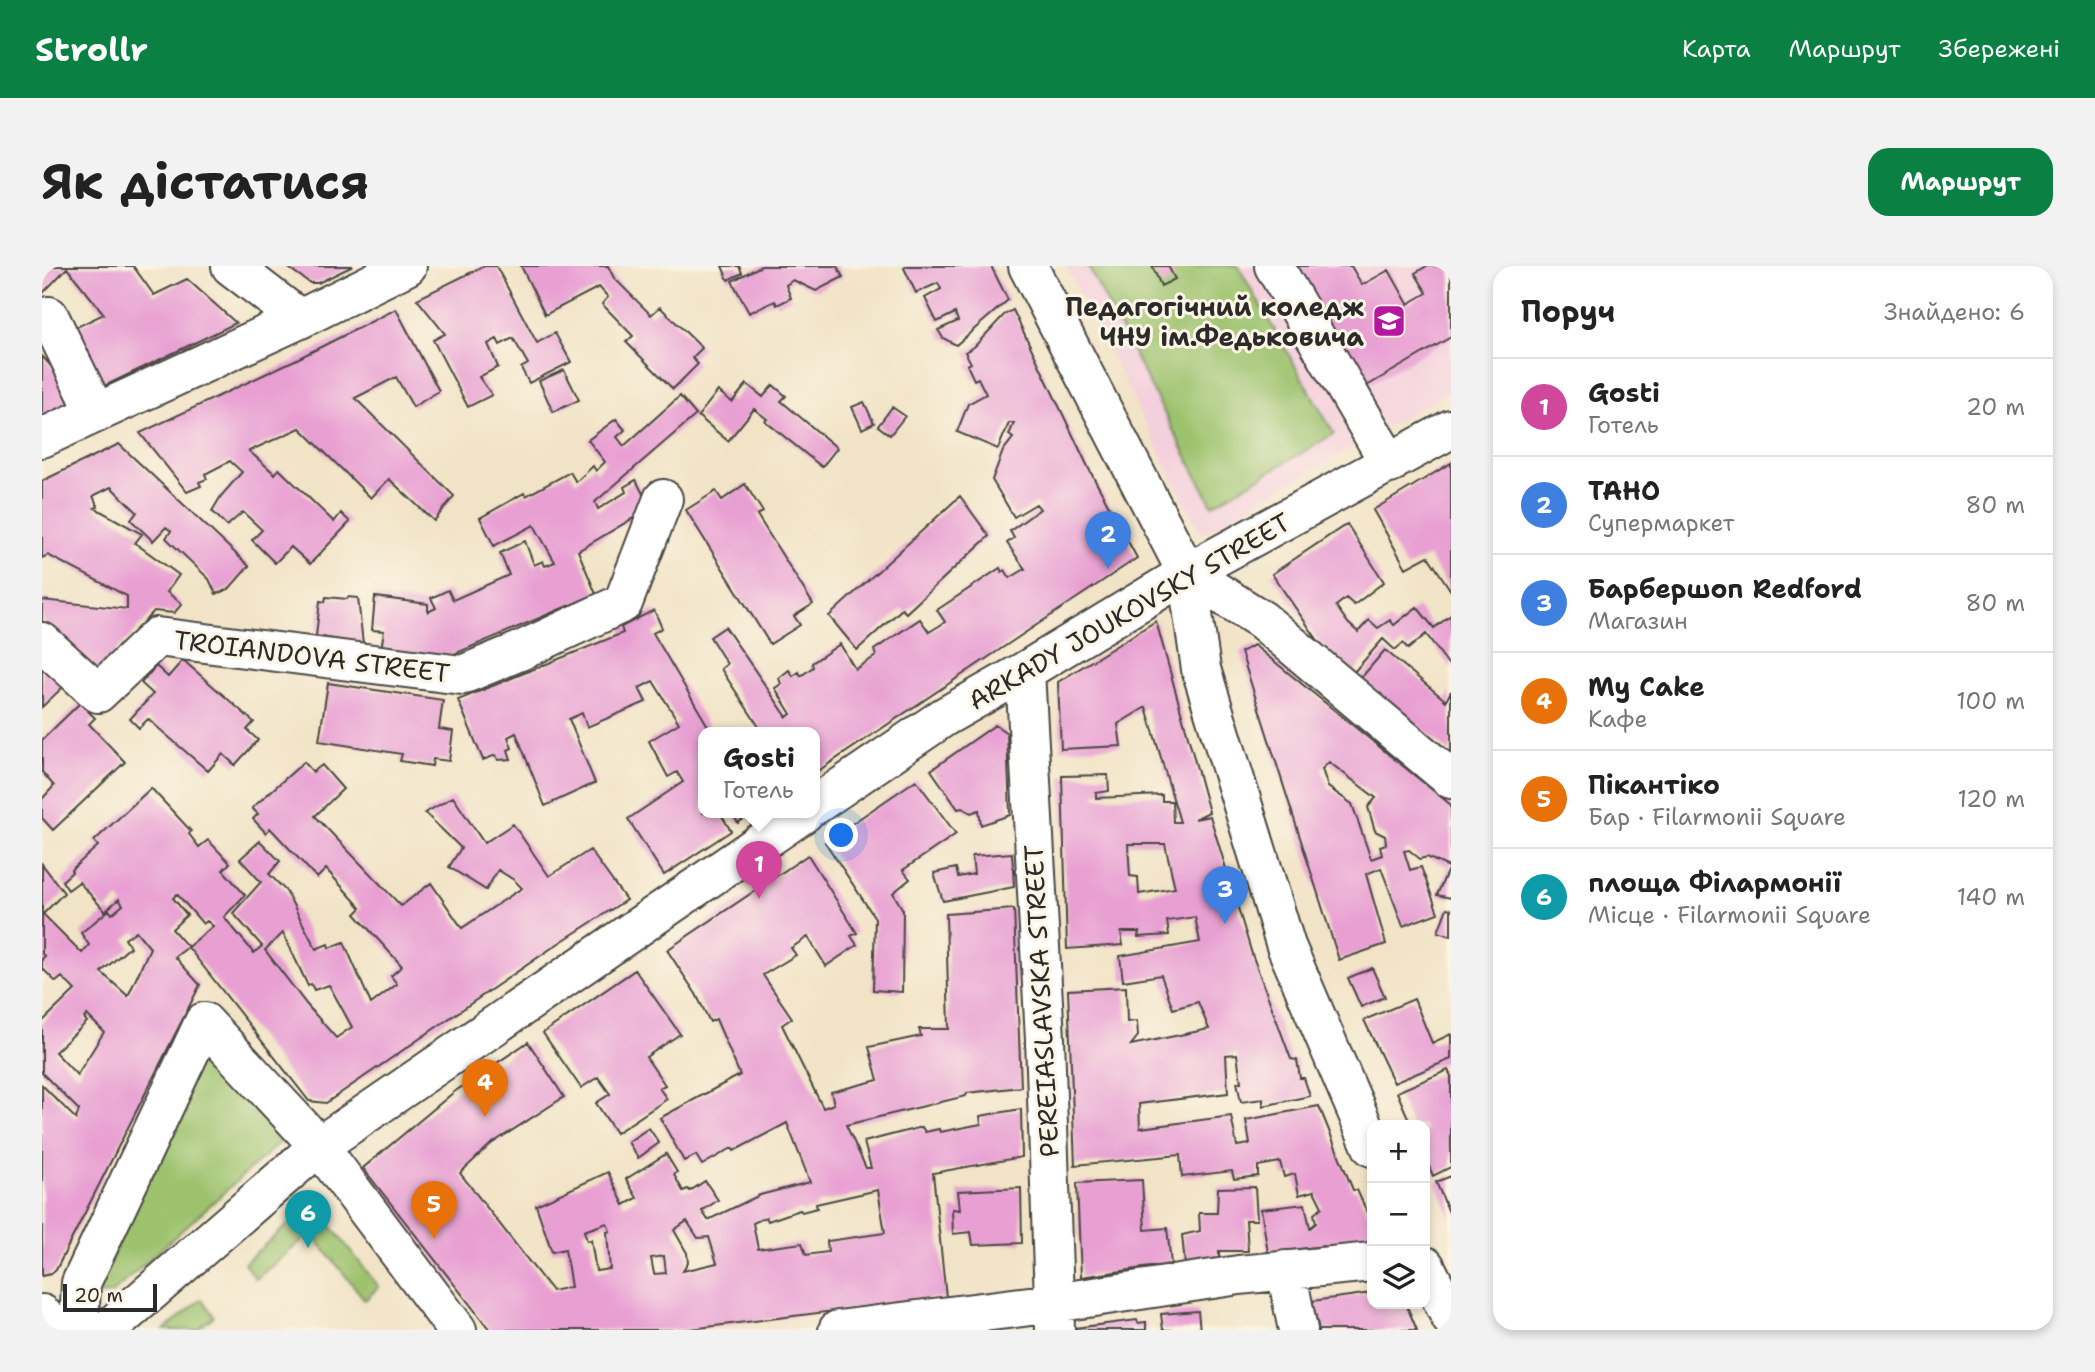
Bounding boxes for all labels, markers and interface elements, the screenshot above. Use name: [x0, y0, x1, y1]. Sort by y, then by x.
text: Strollr: [35, 27, 148, 72]
text: Карта: [1682, 33, 1751, 65]
text: Маршрут: [1789, 33, 1901, 65]
text: Збережені: [1939, 33, 2060, 65]
button: Маршрут: [1868, 148, 2053, 216]
text: Як дістатися: [42, 149, 369, 215]
place label: Педагогічний коледж ЧНУ ім.Федьковича: [1065, 289, 1364, 354]
text: Поруч: [1521, 291, 1615, 332]
text: Знайдено: 6: [1884, 297, 2025, 327]
school or university icon: Педагогічний коледж ЧНУ ім.Федьковича: [1370, 302, 1408, 340]
text: Gosti: [1588, 375, 1660, 410]
text: 1: [1539, 392, 1549, 422]
text: 20 m: [1966, 392, 2025, 422]
text: Готель: [1588, 410, 1659, 440]
text: TAHO: [1588, 473, 1660, 508]
text: 2: [1536, 490, 1552, 520]
text: 80 m: [1966, 490, 2025, 520]
street label: ARKADY JOUKOVSKY STREET: [962, 504, 1296, 718]
text: Супермаркет: [1588, 508, 1735, 538]
pin: 2: [1085, 511, 1131, 569]
text: Барбершоп Redford: [1588, 571, 1862, 606]
text: 3: [1536, 588, 1552, 618]
text: 80 m: [1966, 588, 2025, 618]
text: Магазин: [1588, 606, 1688, 636]
street label: TROIANDOVA STREET: [172, 622, 452, 690]
text: My Cake: [1588, 669, 1705, 704]
text: 4: [1536, 686, 1552, 716]
text: 100 m: [1956, 686, 2025, 716]
text: Кафе: [1588, 704, 1647, 734]
popup: [698, 727, 820, 818]
text: Gosti: [723, 740, 795, 775]
text: Пікантіко: [1588, 767, 1720, 802]
text: Готель: [723, 775, 794, 805]
text: 5: [1537, 784, 1551, 814]
text: 120 m: [1957, 784, 2025, 814]
text: Бар · Filarmonii Square: [1588, 802, 1846, 832]
your location: [824, 818, 858, 852]
pin: 1: [736, 841, 782, 899]
street label: PEREIASLAVSKA STREET: [1015, 844, 1067, 1158]
text: площа Філармонії: [1588, 865, 1841, 900]
pin: 3: [1202, 866, 1248, 924]
text: 6: [1536, 882, 1552, 912]
text: 140 m: [1957, 882, 2025, 912]
text: Місце · Filarmonii Square: [1588, 900, 1871, 930]
pin: 4: [462, 1059, 508, 1117]
map controls: [1367, 1120, 1430, 1309]
button: +: [1367, 1120, 1430, 1183]
pin: 5: [411, 1181, 457, 1239]
button: −: [1367, 1183, 1430, 1246]
pin: 6: [285, 1190, 331, 1248]
button: layers: [1367, 1246, 1430, 1309]
scale bar: [63, 1281, 158, 1313]
text: 20 m: [74, 1283, 123, 1308]

